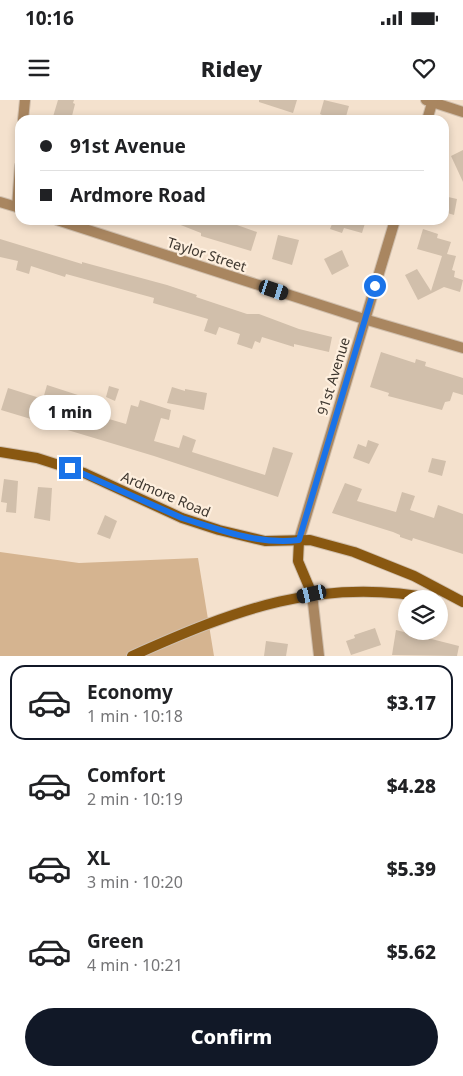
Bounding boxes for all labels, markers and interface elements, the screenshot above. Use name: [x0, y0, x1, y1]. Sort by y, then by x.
text: 10:16: [25, 5, 74, 31]
text: Ridey: [201, 53, 262, 83]
icon: menu: [25, 54, 53, 82]
icon: heart: [410, 54, 438, 82]
text: 91st Avenue: [70, 133, 186, 159]
text: Ardmore Road: [70, 182, 206, 208]
street label: Taylor Street: [165, 232, 249, 276]
route start: [364, 275, 386, 297]
car: [257, 278, 290, 302]
street label: 91st Avenue: [312, 335, 354, 417]
callout: 1 min: [29, 396, 111, 430]
text: 1 min: [48, 401, 92, 423]
route end: [59, 457, 81, 479]
street label: Ardmore Road: [118, 467, 214, 521]
car: [295, 583, 328, 605]
map controls: [398, 590, 448, 640]
button: layers: [398, 590, 448, 640]
text: Economy: [87, 679, 173, 705]
icon: car: [27, 680, 72, 725]
text: $3.17: [387, 690, 436, 716]
text: 1 min · 10:18: [87, 705, 183, 727]
text: Comfort: [87, 762, 166, 788]
icon: car: [27, 763, 72, 808]
text: $4.28: [387, 773, 436, 799]
text: 2 min · 10:19: [87, 788, 183, 810]
text: XL: [87, 845, 110, 871]
icon: car: [27, 846, 72, 891]
text: $5.39: [387, 856, 436, 882]
text: 3 min · 10:20: [87, 871, 183, 893]
text: Green: [87, 928, 144, 954]
icon: car: [27, 929, 72, 974]
text: $5.62: [387, 939, 436, 965]
text: 4 min · 10:21: [87, 954, 183, 976]
button: Confirm: [25, 1008, 438, 1066]

